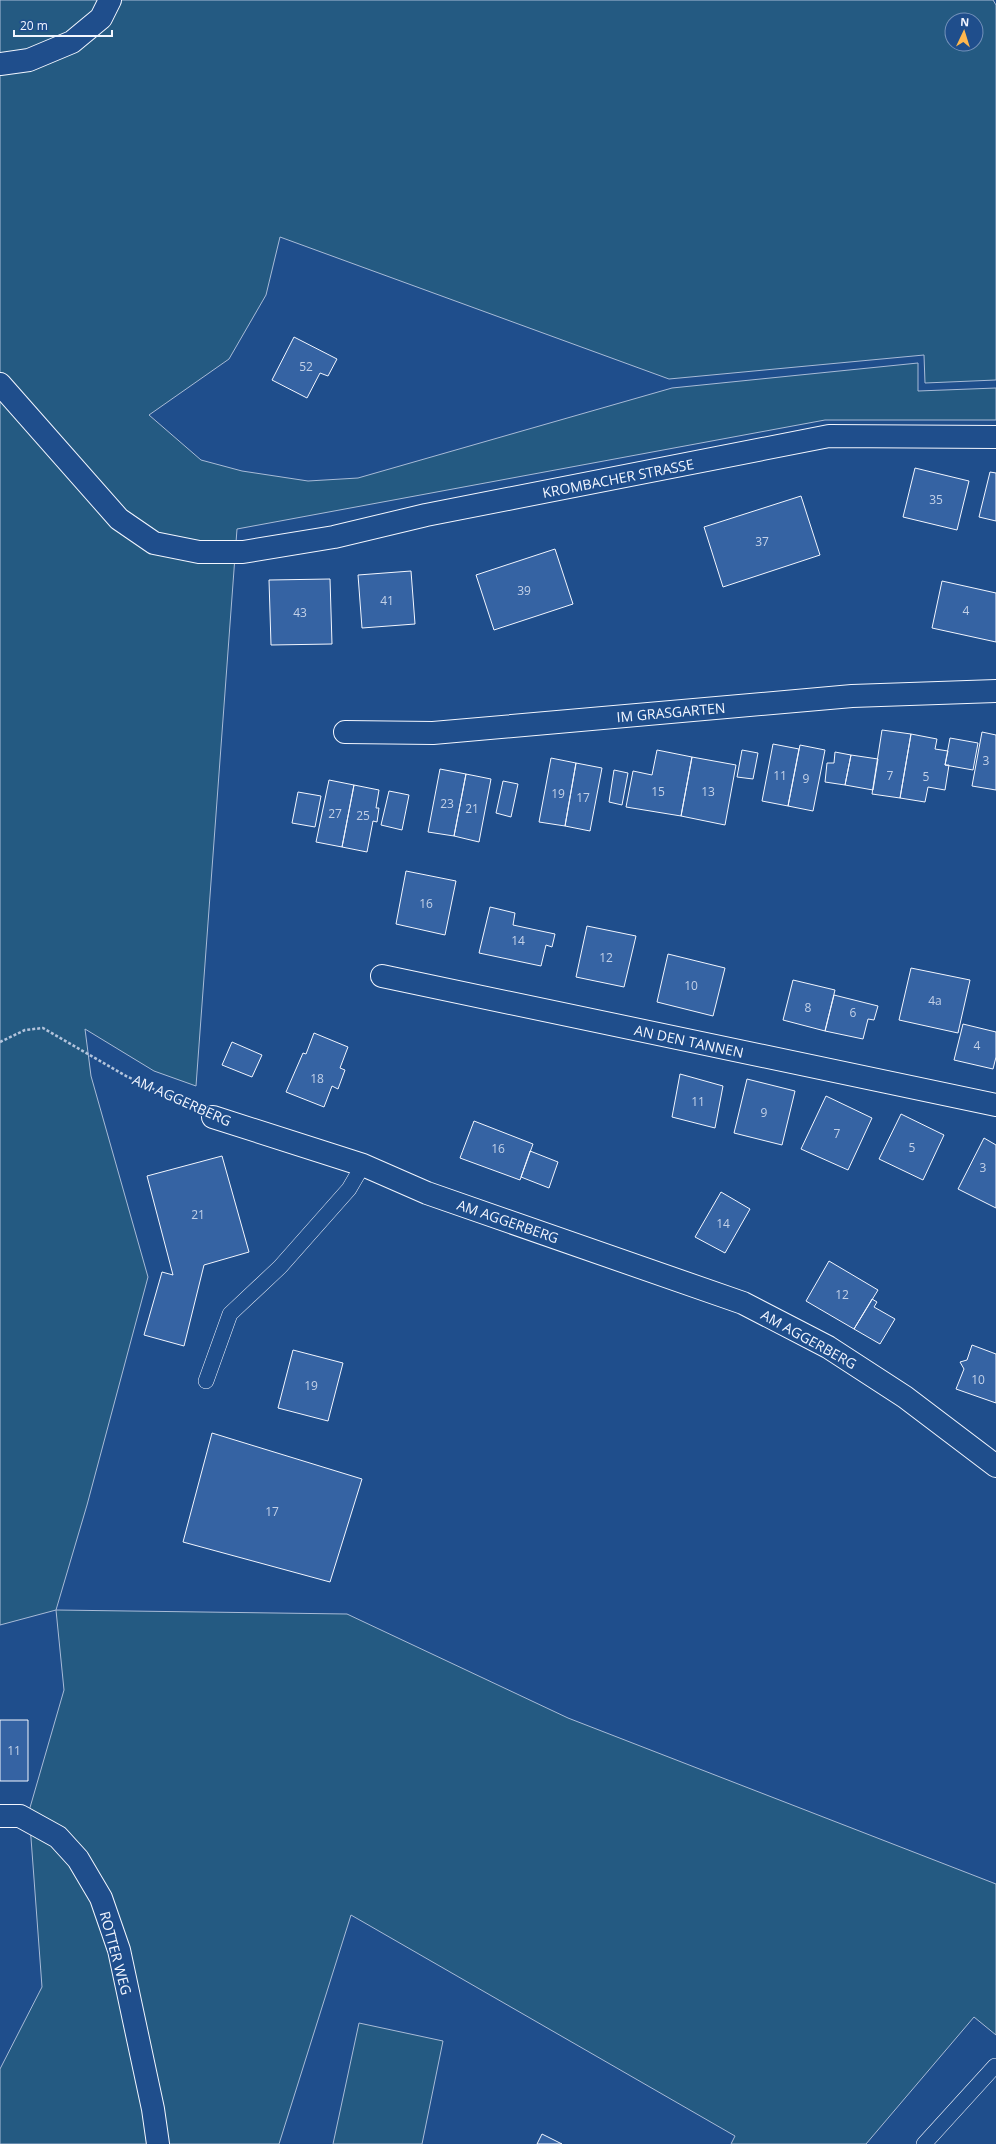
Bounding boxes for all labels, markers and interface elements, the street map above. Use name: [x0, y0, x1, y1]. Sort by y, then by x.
scale bar: [14, 12, 112, 38]
north arrow: [944, 12, 984, 52]
text: N: [960, 14, 970, 29]
text: 20 m: [20, 17, 48, 34]
house number: 52: [299, 358, 313, 375]
street label: KROMBACHER STRASSE: [541, 454, 695, 502]
house number: 35: [929, 491, 943, 508]
house number: 37: [755, 533, 769, 550]
house number: 39: [517, 582, 531, 599]
house number: 41: [380, 592, 394, 609]
house number: 4: [963, 602, 970, 619]
house number: 43: [293, 604, 307, 621]
street label: IM GRASGARTEN: [616, 698, 726, 726]
house number: 3: [983, 752, 990, 769]
house number: 11: [773, 767, 787, 784]
house number: 7: [887, 767, 894, 784]
house number: 5: [923, 768, 930, 785]
house number: 9: [803, 770, 810, 787]
house number: 15: [651, 783, 665, 800]
house number: 13: [701, 783, 715, 800]
house number: 19: [551, 785, 565, 802]
house number: 17: [576, 789, 590, 806]
house number: 23: [440, 795, 454, 812]
house number: 21: [465, 800, 479, 817]
house number: 27: [328, 805, 342, 822]
house number: 25: [356, 807, 370, 824]
house number: 16: [419, 895, 433, 912]
house number: 14: [511, 932, 525, 949]
house number: 12: [599, 949, 613, 966]
house number: 10: [684, 977, 698, 994]
house number: 4a: [928, 992, 942, 1009]
house number: 8: [805, 999, 812, 1016]
house number: 6: [850, 1004, 857, 1021]
street label: AN DEN TANNEN: [633, 1020, 745, 1062]
house number: 4: [974, 1037, 981, 1054]
street label: AM AGGERBERG: [130, 1070, 234, 1130]
house number: 18: [310, 1070, 324, 1087]
house number: 11: [691, 1093, 705, 1110]
house number: 9: [761, 1104, 768, 1121]
house number: 7: [834, 1125, 841, 1142]
house number: 5: [909, 1139, 916, 1156]
house number: 16: [491, 1140, 505, 1157]
house number: 3: [980, 1159, 987, 1176]
street label: AM AGGERBERG: [455, 1195, 561, 1247]
house number: 21: [191, 1206, 205, 1223]
house number: 14: [716, 1215, 730, 1232]
house number: 12: [835, 1286, 849, 1303]
street label: AM AGGERBERG: [758, 1305, 860, 1373]
house number: 10: [971, 1371, 985, 1388]
house number: 19: [304, 1377, 318, 1394]
house number: 17: [265, 1503, 279, 1520]
house number: 11: [7, 1742, 21, 1759]
street label: ROTTER WEG: [96, 1909, 136, 1997]

